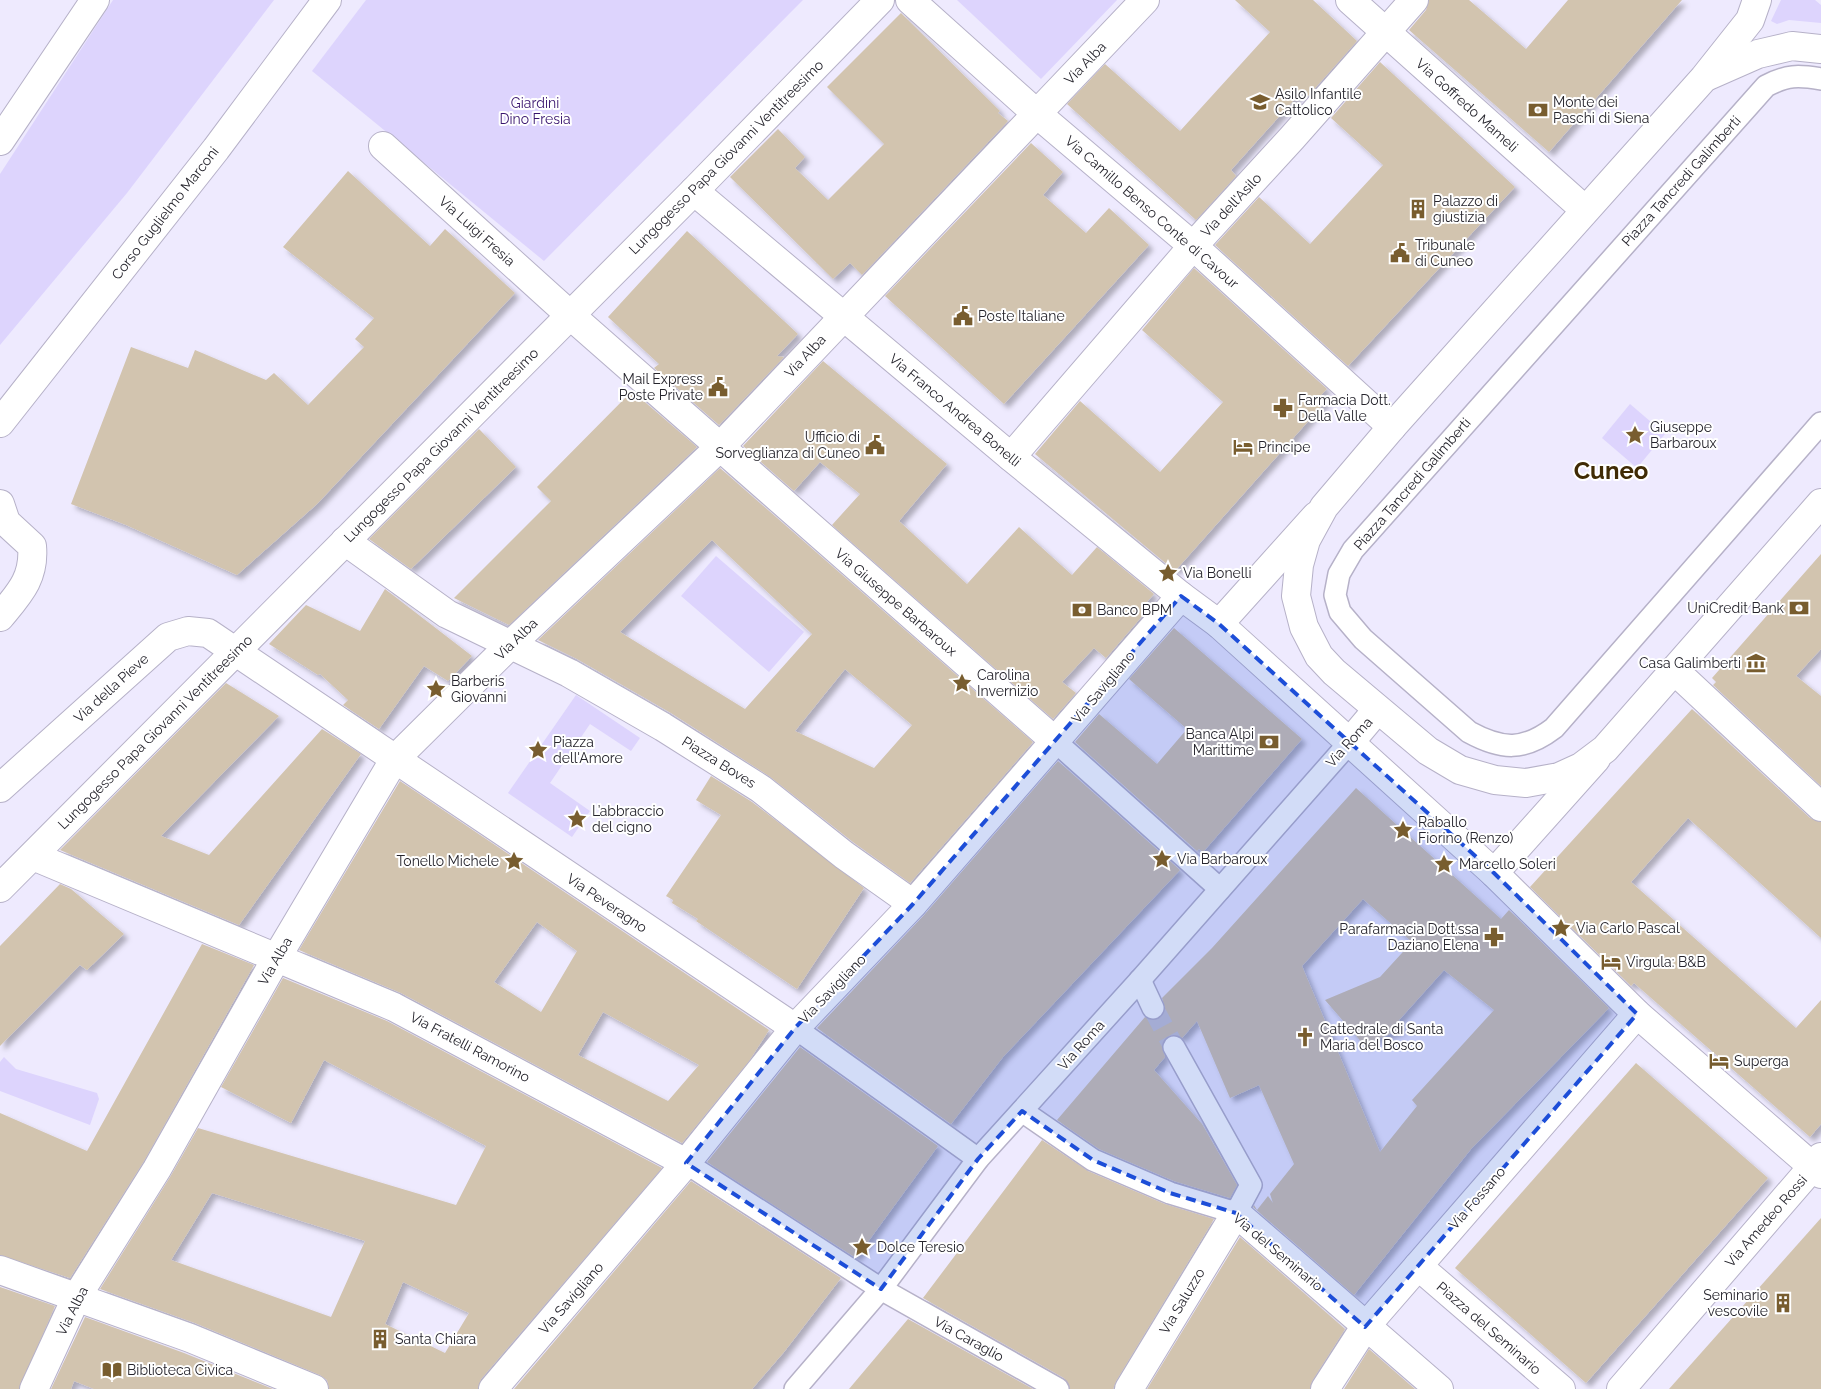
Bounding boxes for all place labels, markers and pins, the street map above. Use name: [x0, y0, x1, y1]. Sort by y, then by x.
place label: Asilo Infantile Cattolico: [1275, 86, 1362, 118]
school or university icon: Asilo Infantile Cattolico: [1249, 91, 1271, 113]
place label: Monte dei Paschi di Siena: [1553, 94, 1649, 126]
bank icon: Monte dei Paschi di Siena: [1527, 99, 1549, 121]
place label: Palazzo di giustizia: [1433, 193, 1498, 225]
building icon: Palazzo di giustizia: [1407, 198, 1429, 220]
place label: Tribunale di Cuneo: [1415, 237, 1475, 269]
public building icon: Tribunale di Cuneo: [1389, 242, 1411, 264]
public building icon: Poste Italiane: [952, 305, 974, 327]
place label: Poste Italiane: [978, 308, 1065, 324]
place label: Mail Express Poste Private: [619, 371, 703, 403]
public building icon: Mail Express Poste Private: [707, 376, 729, 398]
place label: Farmacia Dott. Della Valle: [1298, 392, 1391, 424]
pharmacy icon: Farmacia Dott. Della Valle: [1272, 397, 1294, 419]
place label: Giuseppe Barbaroux: [1650, 419, 1717, 451]
place icon: Giuseppe Barbaroux: [1624, 424, 1646, 446]
place label: Ufficio di Sorveglianza di Cuneo: [715, 429, 860, 461]
public building icon: Ufficio di Sorveglianza di Cuneo: [864, 434, 886, 456]
hotel icon: Principe: [1232, 436, 1254, 458]
place label: Principe: [1258, 439, 1310, 455]
place icon: Via Bonelli: [1157, 562, 1179, 584]
place label: Via Bonelli: [1183, 565, 1251, 581]
bank icon: UniCredit Bank: [1788, 597, 1810, 619]
bank icon: Banco BPM: [1071, 599, 1093, 621]
place label: UniCredit Bank: [1687, 600, 1785, 616]
place label: Banco BPM: [1097, 602, 1172, 618]
museum icon: Casa Galimberti: [1745, 652, 1767, 674]
place label: Casa Galimberti: [1639, 655, 1741, 671]
place label: Carolina Invernizio: [977, 667, 1038, 699]
place icon: Carolina Invernizio: [951, 672, 973, 694]
place label: Barberis Giovanni: [451, 673, 506, 705]
place icon: Barberis Giovanni: [425, 678, 447, 700]
place label: Banca Alpi Marittime: [1185, 726, 1254, 758]
bank icon: Banca Alpi Marittime: [1258, 731, 1280, 753]
place label: Piazza dell'Amore: [553, 734, 623, 766]
place icon: Piazza dell'Amore: [527, 739, 549, 761]
place label: L’abbraccio del cigno: [592, 803, 664, 835]
place icon: L’abbraccio del cigno: [566, 808, 588, 830]
place label: Raballo Fiorino (Renzo): [1418, 814, 1513, 846]
place icon: Raballo Fiorino (Renzo): [1392, 819, 1414, 841]
place icon: Via Barbaroux: [1151, 848, 1173, 870]
place icon: Tonello Michele: [503, 850, 525, 872]
place label: Via Barbaroux: [1177, 851, 1267, 867]
place label: Tonello Michele: [396, 853, 499, 869]
place icon: Marcello Soleri: [1433, 853, 1455, 875]
place label: Marcello Soleri: [1459, 856, 1556, 872]
place icon: Via Carlo Pascal: [1550, 917, 1572, 939]
place label: Via Carlo Pascal: [1576, 920, 1680, 936]
place label: Parafarmacia Dott.ssa Daziano Elena: [1339, 921, 1479, 953]
pharmacy icon: Parafarmacia Dott.ssa Daziano Elena: [1483, 926, 1505, 948]
hotel icon: Virgula: B&B: [1600, 951, 1622, 973]
place label: Virgula: B&B: [1626, 954, 1706, 970]
place label: Cattedrale di Santa Maria del Bosco: [1320, 1021, 1443, 1053]
church icon: Cattedrale di Santa Maria del Bosco: [1294, 1026, 1316, 1048]
hotel icon: Superga: [1708, 1050, 1730, 1072]
place label: Superga: [1734, 1053, 1789, 1069]
place icon: Dolce Teresio: [851, 1236, 873, 1258]
place label: Dolce Teresio: [877, 1239, 964, 1255]
place label: Seminario vescovile: [1703, 1287, 1768, 1319]
building icon: Seminario vescovile: [1772, 1292, 1794, 1314]
building icon: Santa Chiara: [369, 1328, 391, 1350]
place label: Santa Chiara: [395, 1331, 476, 1347]
library icon: Biblioteca Civica: [101, 1359, 123, 1381]
place label: Biblioteca Civica: [127, 1362, 233, 1378]

